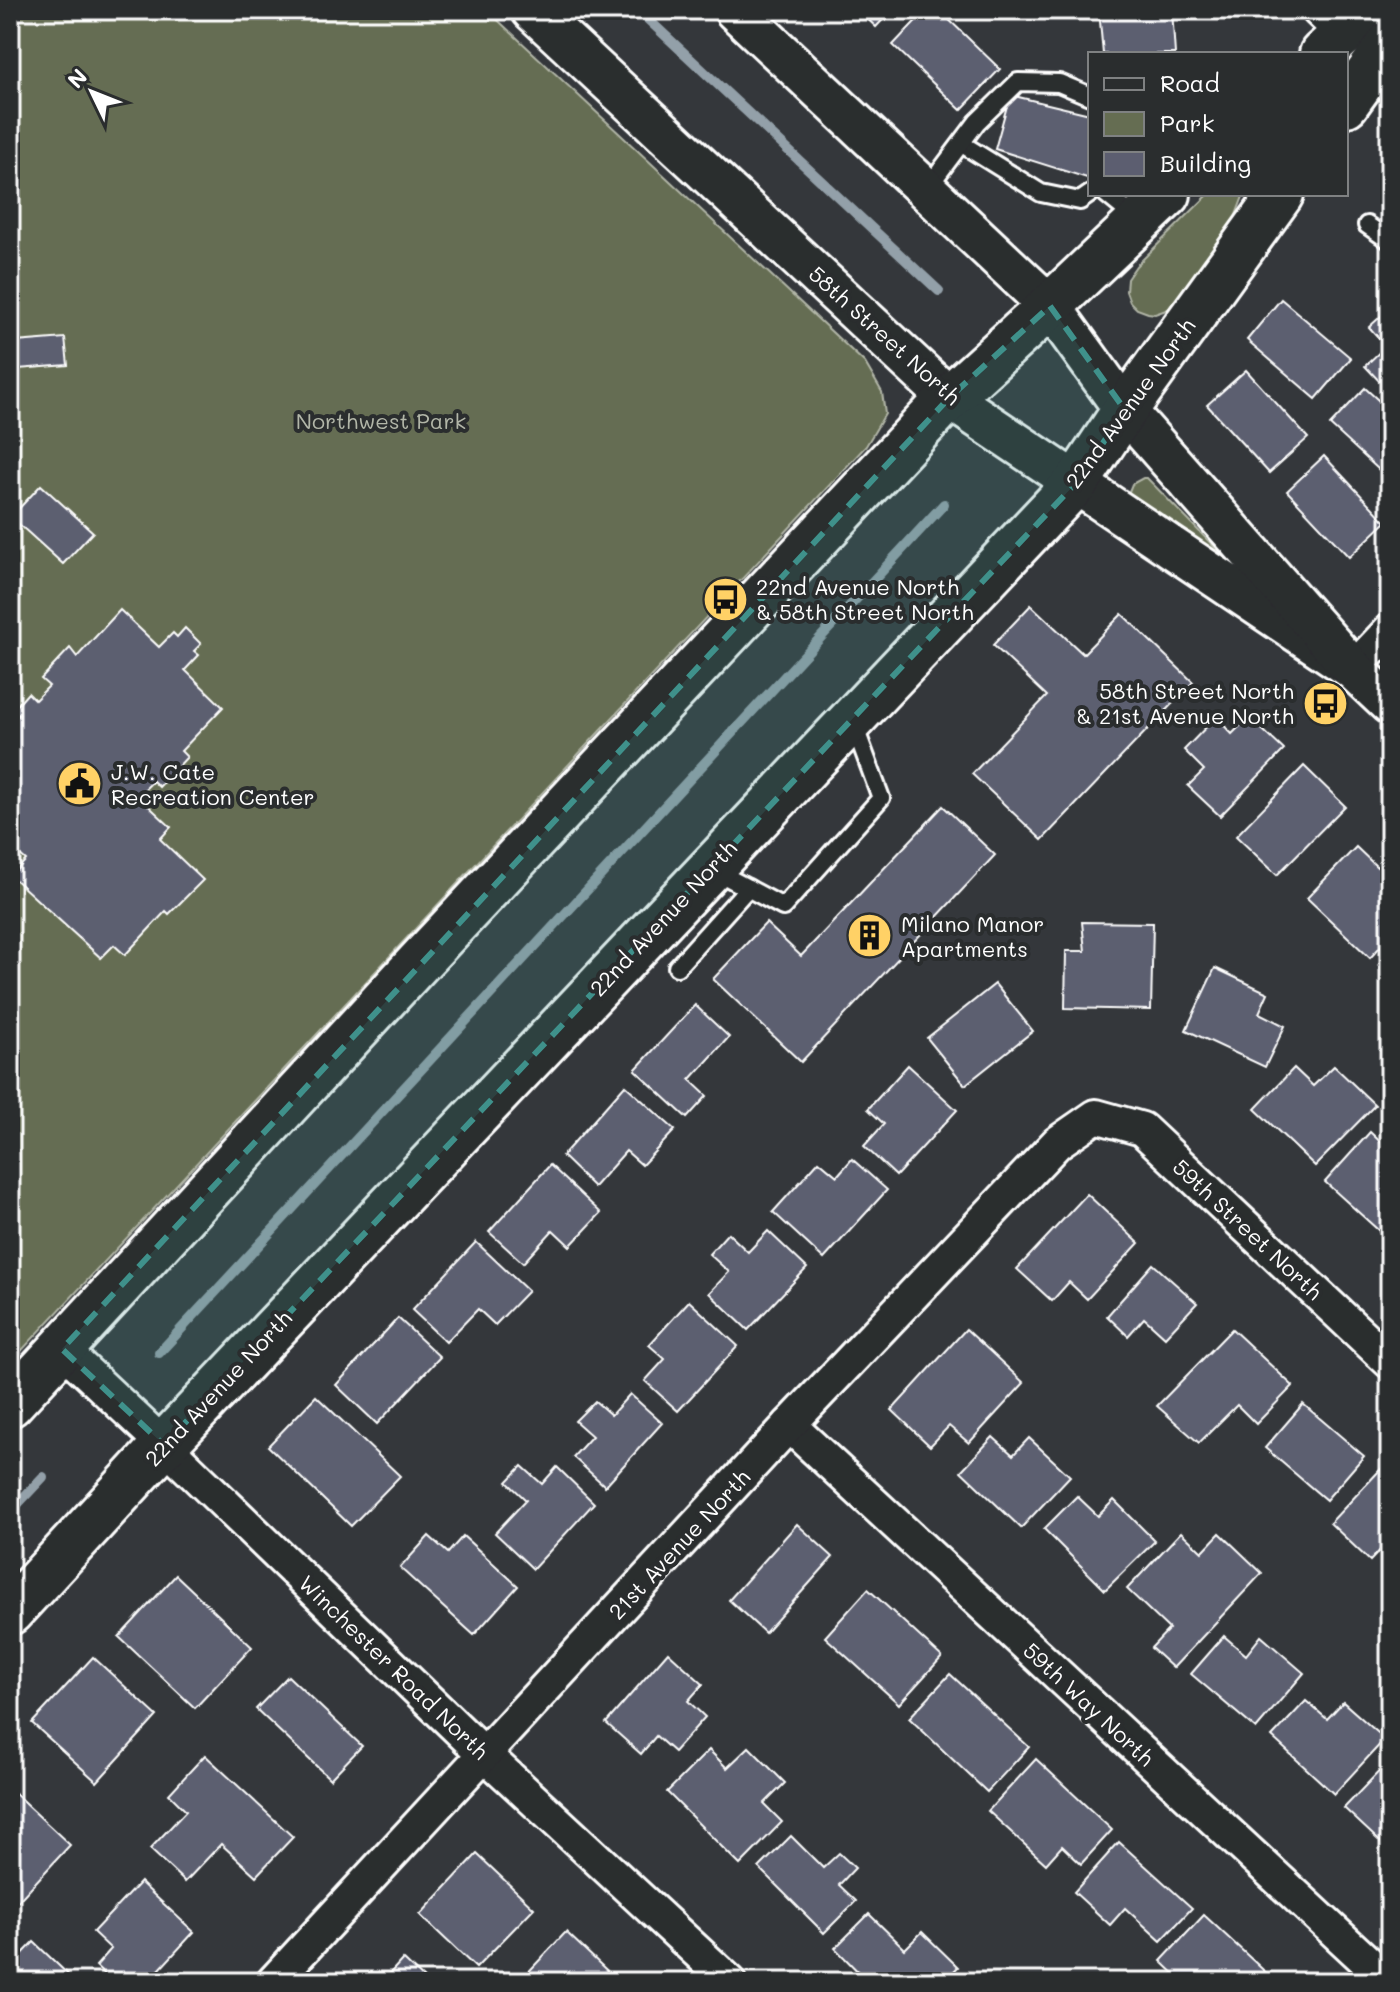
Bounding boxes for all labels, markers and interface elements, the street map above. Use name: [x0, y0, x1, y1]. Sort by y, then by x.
north arrow: [52, 52, 132, 132]
legend: [1088, 52, 1348, 196]
text: N: [61, 62, 93, 94]
text: Road: [1160, 67, 1220, 98]
text: Park: [1160, 107, 1214, 138]
text: Building: [1160, 147, 1251, 178]
street label: 58th Street North: [803, 259, 967, 411]
street label: 22nd Avenue North: [1059, 312, 1201, 494]
park label: Northwest Park: [296, 406, 466, 435]
place label: 22nd Avenue North & 58th Street North: [756, 572, 974, 626]
bus stop icon: 22nd Avenue North & 58th Street North: [701, 575, 749, 623]
place label: 58th Street North & 21st Avenue North: [1076, 676, 1294, 730]
bus stop icon: 58th Street North & 21st Avenue North: [1301, 679, 1349, 727]
place label: J.W. Cate Recreation Center: [111, 757, 315, 811]
public building icon: J.W. Cate Recreation Center: [56, 760, 104, 808]
street label: 22nd Avenue North: [583, 834, 743, 1002]
place label: Milano Manor Apartments: [901, 909, 1044, 963]
building icon: Milano Manor Apartments: [846, 912, 894, 960]
street label: 59th Street North: [1167, 1152, 1329, 1306]
street label: 22nd Avenue North: [138, 1304, 298, 1472]
street label: 21st Avenue North: [602, 1463, 756, 1625]
street label: Winchester Road North: [293, 1569, 495, 1765]
street label: 59th Way North: [1017, 1636, 1161, 1772]

